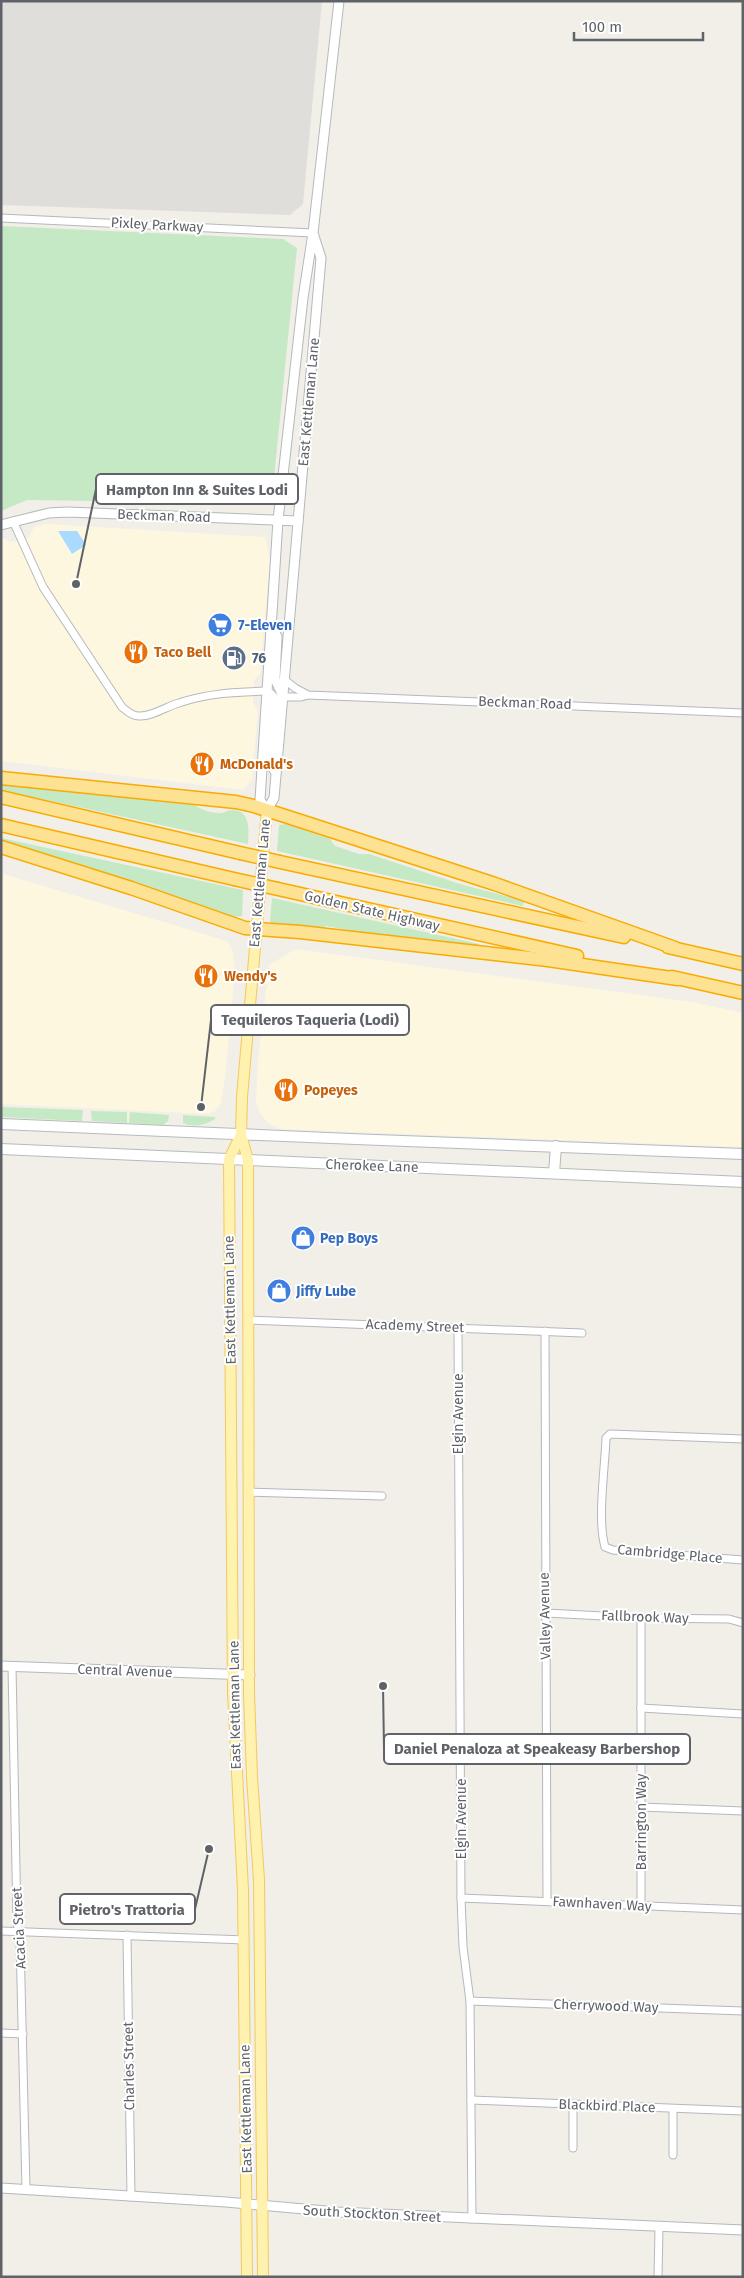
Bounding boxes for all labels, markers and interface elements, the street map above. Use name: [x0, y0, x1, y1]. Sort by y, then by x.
scale bar: [574, 10, 703, 42]
text: 100 m: [582, 18, 622, 36]
street label: Pixley Parkway: [110, 214, 204, 236]
street label: East Kettleman Lane: [295, 337, 323, 467]
callout: Hampton Inn & Suites Lodi: [96, 474, 298, 504]
text: Hampton Inn & Suites Lodi: [106, 481, 288, 499]
street label: Beckman Road: [117, 506, 211, 526]
supermarket icon: 7-Eleven: [207, 612, 233, 638]
place label: 7-Eleven: [238, 617, 292, 634]
restaurant icon: Taco Bell: [123, 639, 149, 665]
place label: Taco Bell: [154, 644, 212, 661]
fuel station icon: 76: [221, 645, 247, 671]
place label: 76: [252, 650, 266, 667]
street label: Beckman Road: [478, 693, 572, 713]
restaurant icon: McDonald's: [189, 751, 215, 777]
place label: McDonald's: [220, 756, 293, 773]
street label: East Kettleman Lane: [246, 818, 274, 948]
street label: Golden State Highway: [303, 887, 441, 935]
restaurant icon: Wendy's: [193, 963, 219, 989]
place label: Wendy's: [224, 968, 277, 985]
callout: Tequileros Taqueria (Lodi): [211, 1005, 409, 1035]
text: Tequileros Taqueria (Lodi): [221, 1011, 399, 1029]
restaurant icon: Popeyes: [273, 1077, 299, 1103]
place label: Popeyes: [304, 1082, 358, 1099]
street label: Cherokee Lane: [325, 1156, 419, 1176]
shop icon: Pep Boys: [290, 1225, 316, 1251]
place label: Pep Boys: [320, 1230, 378, 1247]
street label: East Kettleman Lane: [220, 1235, 240, 1365]
shop icon: Jiffy Lube: [266, 1278, 292, 1304]
place label: Jiffy Lube: [295, 1283, 356, 1300]
street label: Academy Street: [365, 1316, 466, 1336]
street label: Elgin Avenue: [450, 1373, 467, 1455]
street label: Cambridge Place: [617, 1541, 723, 1567]
street label: Valley Avenue: [536, 1572, 554, 1660]
street label: Fallbrook Way: [601, 1607, 689, 1627]
street label: East Kettleman Lane: [225, 1640, 245, 1770]
street label: Central Avenue: [77, 1661, 173, 1681]
callout: Daniel Penaloza at Speakeasy Barbershop: [384, 1734, 690, 1764]
text: Daniel Penaloza at Speakeasy Barbershop: [394, 1740, 680, 1758]
street label: Barrington Way: [633, 1774, 650, 1870]
street label: Elgin Avenue: [453, 1778, 470, 1860]
street label: Acacia Street: [8, 1886, 30, 1969]
street label: Fawnhaven Way: [552, 1893, 652, 1915]
callout: Pietro's Trattoria: [60, 1894, 195, 1924]
text: Pietro's Trattoria: [69, 1901, 185, 1919]
street label: Cherrywood Way: [553, 1996, 659, 2016]
street label: Charles Street: [120, 2021, 138, 2111]
street label: East Kettleman Lane: [236, 2044, 256, 2174]
street label: Blackbird Place: [558, 2096, 656, 2116]
street label: South Stockton Street: [302, 2202, 442, 2226]

